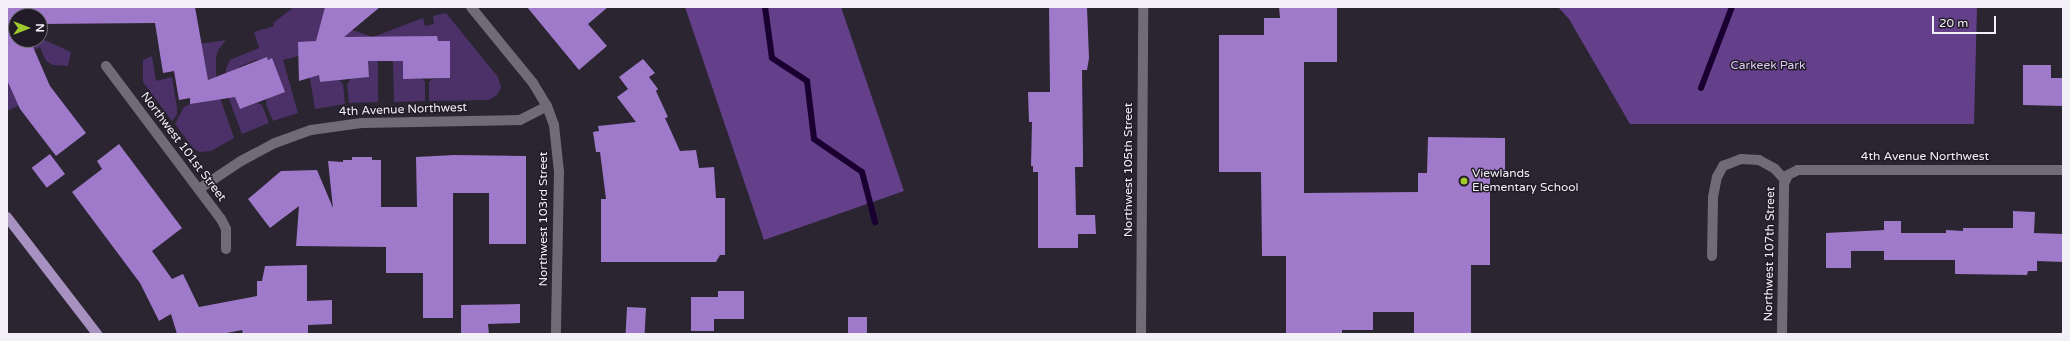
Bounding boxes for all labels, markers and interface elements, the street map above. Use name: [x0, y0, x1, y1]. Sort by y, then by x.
north arrow: [8, 8, 48, 48]
scale bar: [1934, 8, 1998, 34]
text: 20 m: [1939, 16, 1968, 30]
text: N: [33, 24, 46, 32]
park label: Carkeek Park: [1731, 59, 1805, 73]
street label: Northwest 101st Street: [137, 90, 229, 204]
street label: 4th Avenue Northwest: [339, 101, 467, 119]
street label: Northwest 105th Street: [1122, 103, 1136, 237]
street label: 4th Avenue Northwest: [1861, 150, 1989, 164]
street label: Northwest 103rd Street: [537, 152, 551, 286]
place label: Viewlands Elementary School: [1472, 167, 1579, 195]
marker: Viewlands Elementary School: [1459, 176, 1469, 186]
street label: Northwest 107th Street: [1762, 187, 1778, 321]

